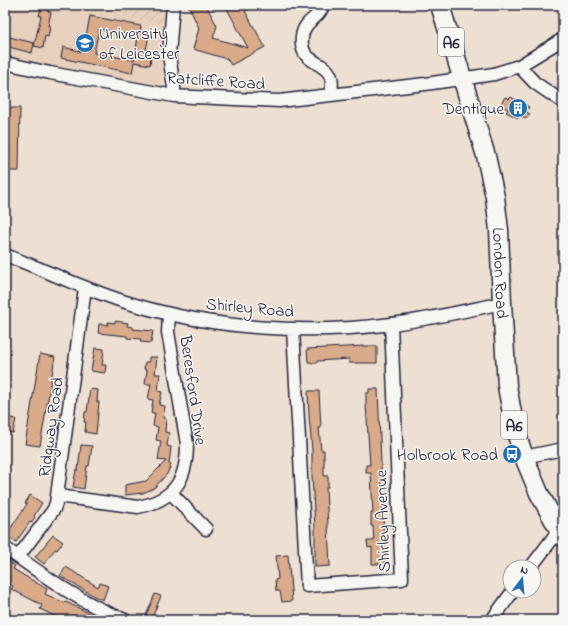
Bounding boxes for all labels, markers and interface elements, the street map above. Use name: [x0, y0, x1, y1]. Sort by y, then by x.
place label: University of Leicester: [99, 22, 180, 67]
road number: A6: [438, 28, 464, 56]
school or university icon: University of Leicester: [74, 32, 96, 54]
street label: Ratcliffe Road: [166, 66, 266, 97]
place label: Dentique: [441, 97, 504, 122]
building icon: Dentique: [507, 97, 529, 119]
street label: London Road: [485, 227, 514, 320]
street label: Shirley Road: [205, 292, 295, 326]
street label: Beresford Drive: [172, 333, 213, 447]
street label: Ridgway Road: [32, 375, 73, 479]
road number: A6: [501, 411, 527, 439]
place label: Holbrook Road: [397, 443, 498, 468]
bus stop icon: Holbrook Road: [501, 443, 523, 465]
street label: Shirley Avenue: [369, 469, 399, 573]
north arrow: [502, 559, 542, 599]
text: N: [519, 562, 530, 579]

